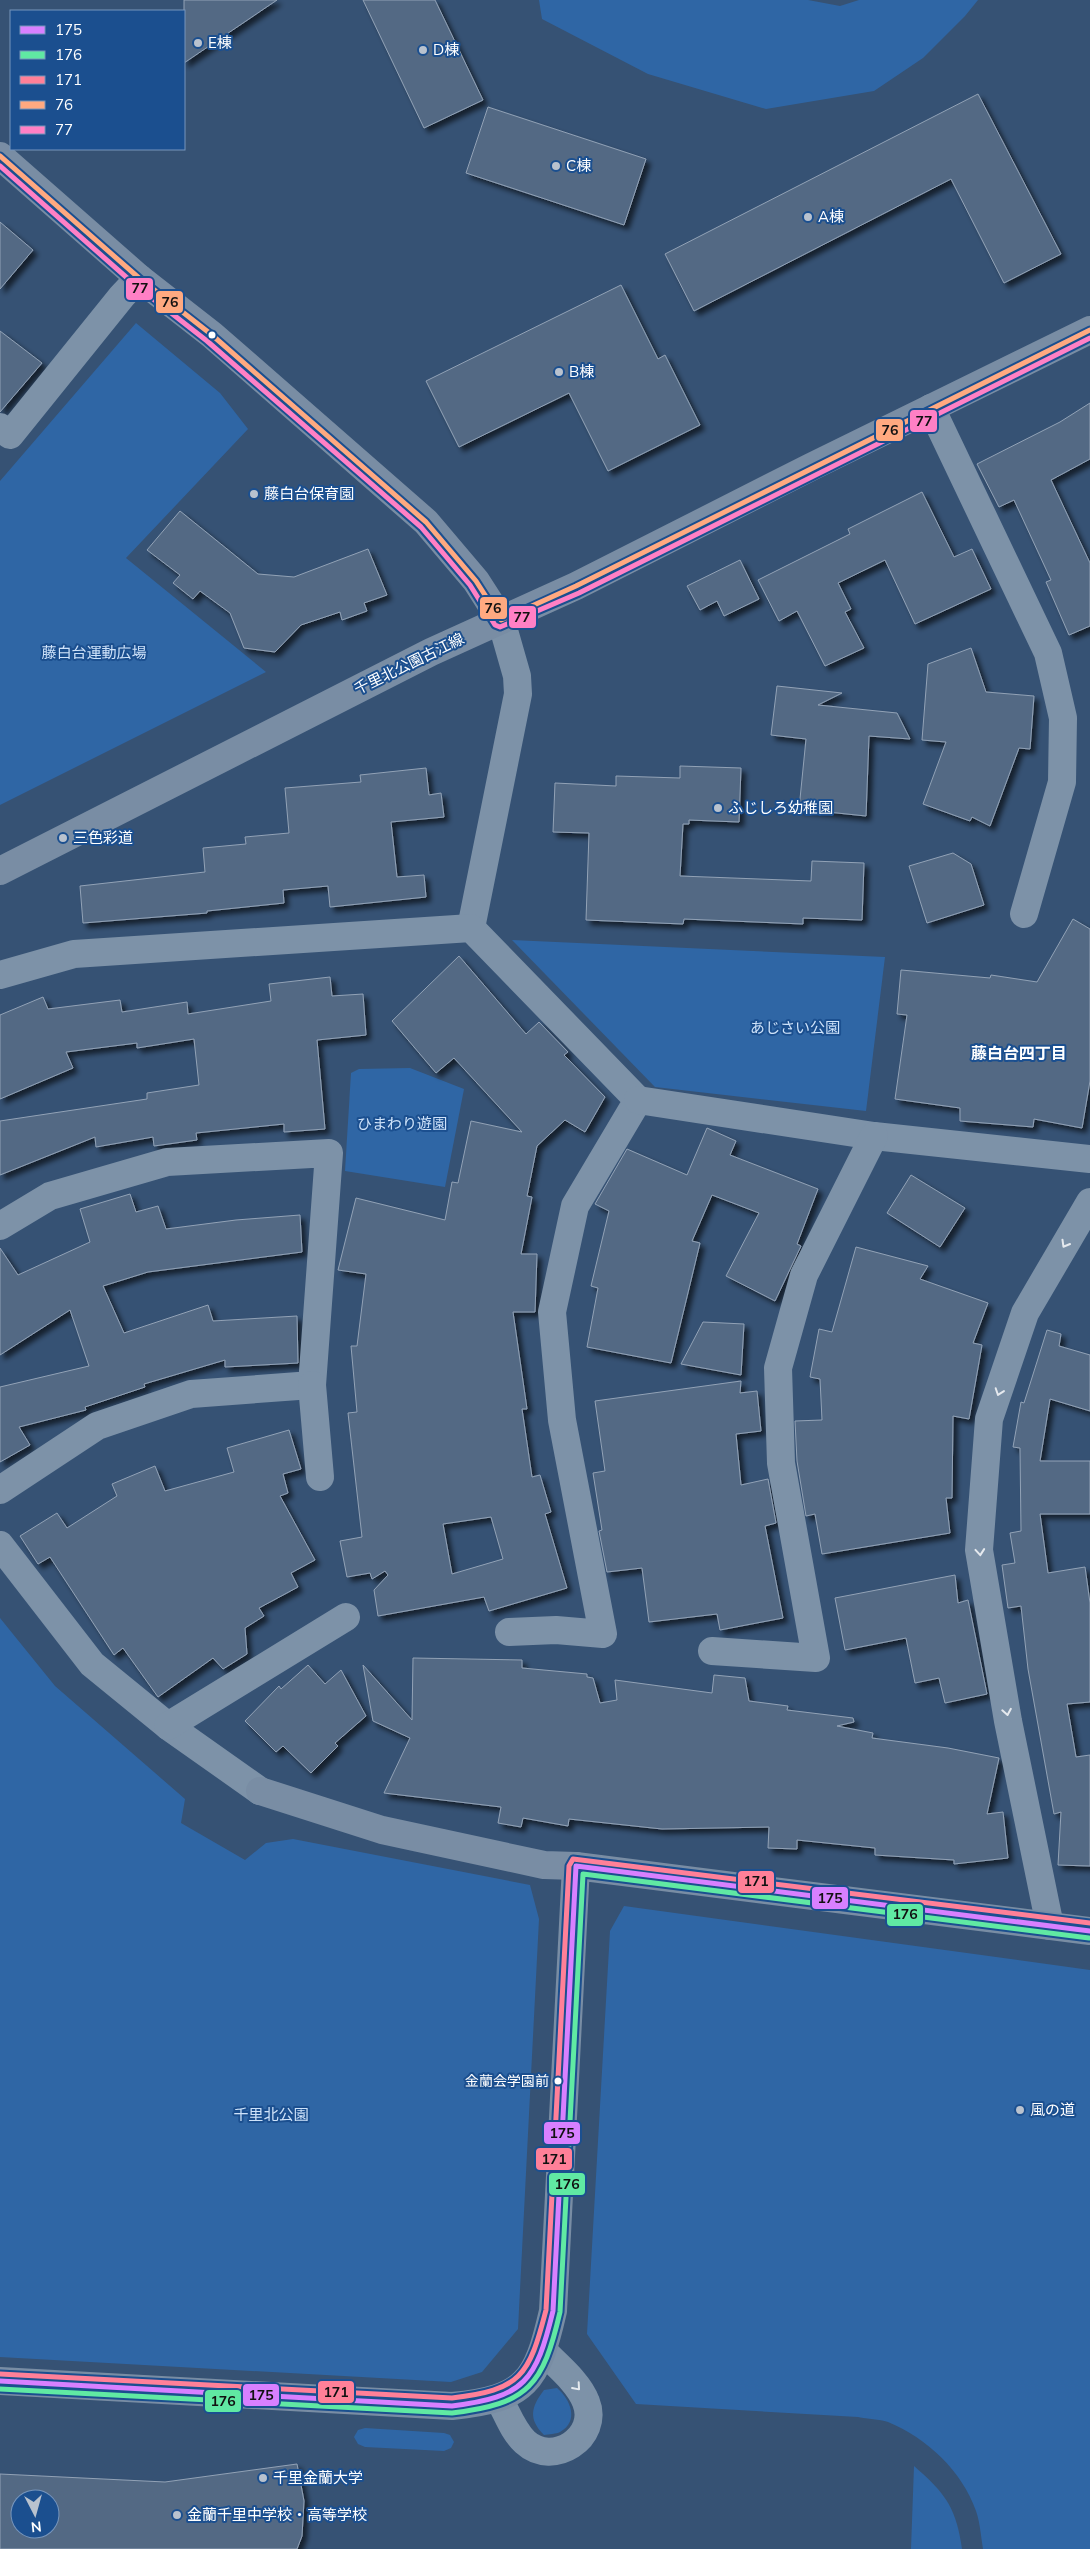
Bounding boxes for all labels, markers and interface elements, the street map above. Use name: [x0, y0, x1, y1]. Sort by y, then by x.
legend: [10, 10, 185, 150]
text: 175: [55, 20, 82, 39]
place label: E棟: [208, 33, 232, 52]
marker: E棟: [192, 37, 204, 49]
place label: D棟: [433, 40, 459, 59]
marker: D棟: [417, 44, 429, 56]
text: 176: [55, 45, 82, 64]
text: 171: [55, 70, 82, 89]
text: 76: [55, 95, 73, 114]
text: 77: [55, 120, 73, 139]
place label: C棟: [566, 156, 591, 175]
marker: C棟: [550, 160, 562, 172]
place label: A棟: [818, 207, 844, 226]
marker: A棟: [802, 211, 814, 223]
line badge: 77: [125, 277, 154, 301]
text: 77: [132, 279, 148, 297]
line badge: 76: [155, 290, 184, 314]
text: 76: [162, 293, 178, 311]
unlabelled marker: [207, 330, 217, 340]
place label: B棟: [569, 362, 594, 381]
marker: B棟: [553, 366, 565, 378]
line badge: 77: [909, 409, 938, 433]
text: 77: [916, 412, 932, 430]
line badge: 76: [875, 418, 904, 442]
text: 76: [882, 421, 898, 439]
place label: 藤白台保育園: [264, 484, 354, 503]
marker: 藤白台保育園: [248, 488, 260, 500]
line badge: 76: [479, 596, 508, 620]
text: 76: [485, 599, 501, 617]
line badge: 77: [508, 605, 537, 629]
text: 77: [514, 608, 530, 626]
street label: 千里北公園古江線: [351, 629, 467, 698]
park label: 藤白台運動広場: [41, 643, 147, 662]
place label: ふじしろ幼稚園: [728, 798, 833, 817]
marker: ふじしろ幼稚園: [712, 802, 724, 814]
place label: 三色彩道: [73, 828, 133, 847]
marker: 三色彩道: [57, 832, 69, 844]
park label: あじさい公園: [750, 1018, 840, 1037]
district label: 藤白台四丁目: [971, 1043, 1067, 1063]
park label: ひまわり遊園: [357, 1114, 447, 1133]
one-way arrow: [1062, 1239, 1072, 1248]
one-way arrow: [995, 1387, 1005, 1395]
one-way arrow: [975, 1548, 986, 1556]
one-way arrow: [1001, 1708, 1011, 1717]
line badge: 171: [737, 1870, 775, 1894]
text: 171: [743, 1872, 769, 1890]
line badge: 175: [811, 1886, 849, 1910]
text: 175: [817, 1889, 843, 1907]
line badge: 176: [886, 1903, 924, 1927]
text: 176: [892, 1905, 918, 1923]
place label: 金蘭会学園前: [465, 2072, 549, 2090]
marker: 金蘭会学園前: [553, 2076, 563, 2086]
place label: 風の道: [1030, 2100, 1075, 2119]
marker: 風の道: [1014, 2104, 1026, 2116]
park label: 千里北公園: [233, 2105, 309, 2124]
line badge: 175: [543, 2121, 581, 2145]
text: 175: [549, 2124, 575, 2142]
line badge: 171: [535, 2147, 573, 2171]
text: 171: [541, 2150, 567, 2168]
line badge: 176: [548, 2172, 586, 2196]
text: 176: [554, 2175, 580, 2193]
line badge: 171: [317, 2380, 355, 2404]
one-way arrow: [571, 2382, 580, 2391]
line badge: 175: [242, 2383, 280, 2407]
text: 171: [323, 2383, 349, 2401]
text: 175: [248, 2386, 274, 2404]
line badge: 176: [204, 2389, 242, 2413]
text: 176: [210, 2392, 236, 2410]
place label: 千里金蘭大学: [273, 2468, 363, 2487]
marker: 千里金蘭大学: [257, 2472, 269, 2484]
north arrow: [10, 2489, 60, 2539]
place label: 金蘭千里中学校・高等学校: [187, 2505, 367, 2524]
marker: 金蘭千里中学校・高等学校: [171, 2509, 183, 2521]
text: N: [30, 2517, 43, 2536]

